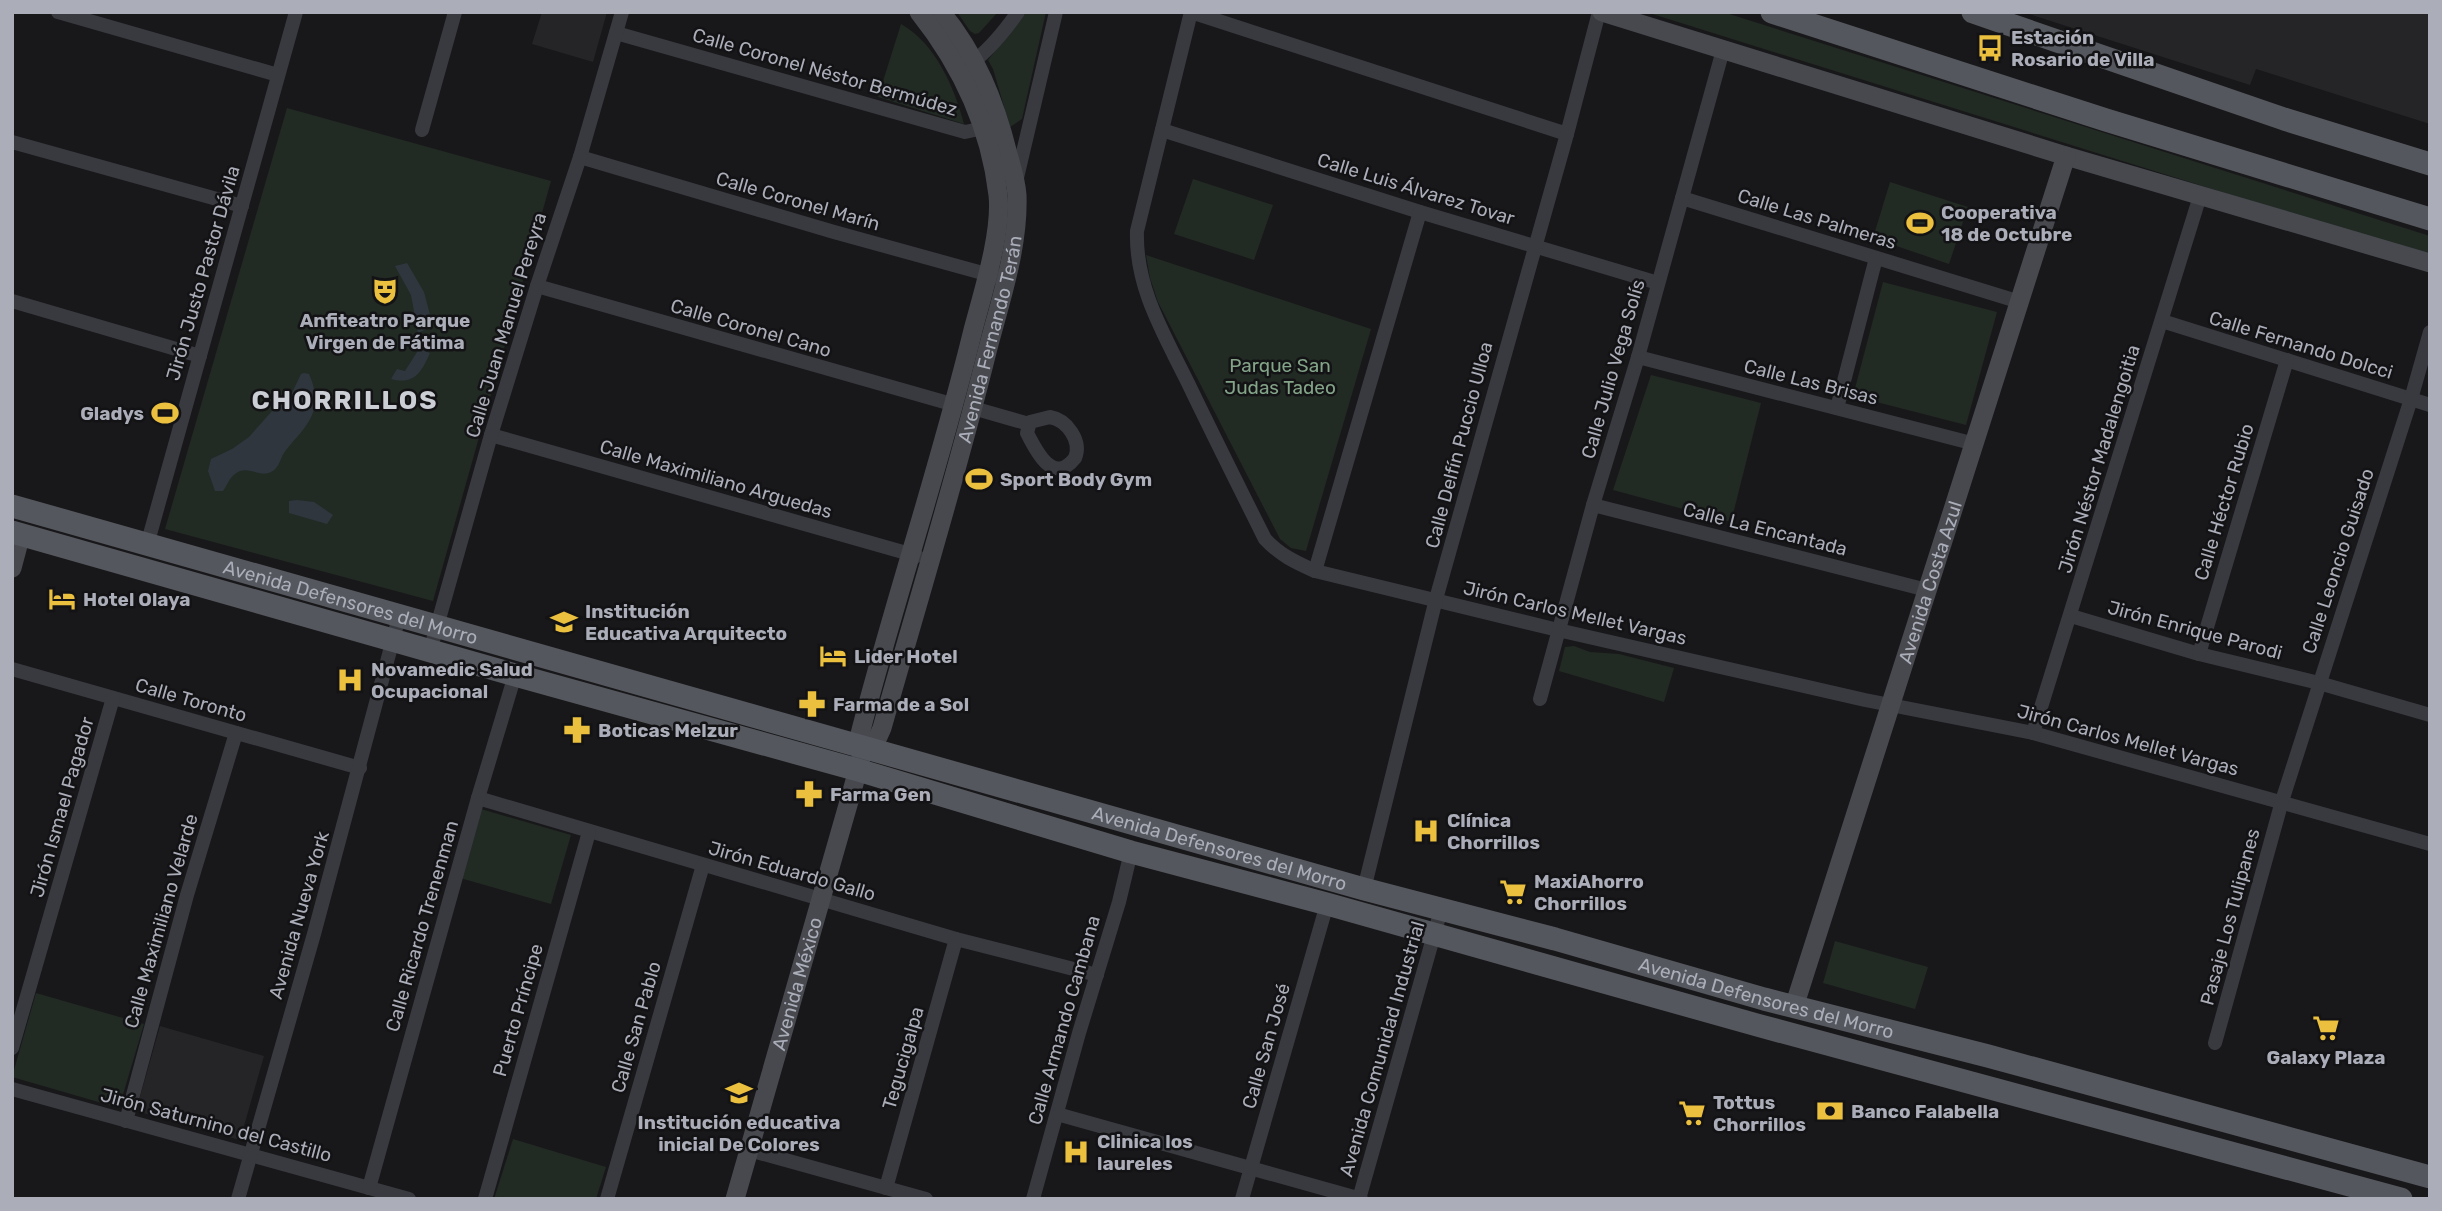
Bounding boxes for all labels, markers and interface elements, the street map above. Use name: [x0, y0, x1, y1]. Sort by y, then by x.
street label: Calle Coronel Néstor Bermúdez: [690, 23, 960, 121]
place label: Estación Rosario de Villa: [2011, 26, 2154, 71]
bus stop icon: Estación Rosario de Villa: [1975, 33, 2005, 63]
street label: Calle Luis Álvarez Tovar: [1315, 148, 1518, 230]
street label: Jirón Justo Pastor Dávila: [161, 163, 245, 383]
street label: Calle Coronel Marín: [713, 167, 883, 235]
street label: Calle Las Palmeras: [1735, 184, 1899, 254]
place label: Cooperativa 18 de Octubre: [1941, 201, 2072, 246]
sports icon: Cooperativa 18 de Octubre: [1905, 208, 1935, 238]
street label: Calle Juan Manuel Pereyra: [461, 210, 551, 440]
street label: Avenida Fernando Terán: [952, 234, 1026, 445]
theatre icon: Anfiteatro Parque Virgen de Fátima: [370, 276, 400, 306]
street label: Calle Julio Vega Solís: [1576, 277, 1650, 461]
street label: Calle Coronel Cano: [668, 294, 834, 362]
street label: Calle Fernando Dolcci: [2206, 306, 2396, 384]
place label: Anfiteatro Parque Virgen de Fátima: [300, 309, 470, 354]
street label: Calle Delfín Puccio Ulloa: [1420, 339, 1498, 551]
street label: Jirón Néstor Madalengoitia: [2053, 342, 2145, 576]
park label: Parque San Judas Tadeo: [1224, 354, 1336, 399]
street label: Calle Las Brisas: [1741, 354, 1881, 410]
district label: CHORRILLOS: [251, 385, 439, 416]
sports icon: Gladys: [150, 398, 180, 428]
place label: Gladys: [80, 402, 144, 425]
street label: Calle Héctor Rubio: [2189, 421, 2259, 583]
street label: Calle Maximiliano Arguedas: [597, 435, 835, 523]
sports icon: Sport Body Gym: [964, 464, 994, 494]
street label: Calle Leoncio Guisado: [2297, 466, 2379, 656]
place label: Sport Body Gym: [1000, 468, 1152, 491]
street label: Calle La Encantada: [1680, 497, 1850, 561]
street label: Avenida Costa Azul: [1893, 498, 1967, 666]
street label: Avenida Defensores del Morro: [221, 555, 481, 649]
street label: Jirón Carlos Mellet Vargas: [1461, 576, 1689, 650]
hotel icon: Hotel Olaya: [47, 584, 77, 614]
place label: Hotel Olaya: [83, 588, 190, 611]
street label: Jirón Enrique Parodi: [2105, 596, 2285, 664]
place label: Institución Educativa Arquitecto: [585, 600, 787, 645]
school or university icon: Institución Educativa Arquitecto: [549, 607, 579, 637]
hotel icon: Lider Hotel: [818, 641, 848, 671]
place label: Lider Hotel: [854, 645, 958, 668]
place label: Novamedic Salud Ocupacional: [371, 658, 533, 703]
hospital icon: Novamedic Salud Ocupacional: [335, 665, 365, 695]
street label: Calle Toronto: [133, 673, 249, 727]
pharmacy icon: Farma de a Sol: [797, 689, 827, 719]
place label: Farma de a Sol: [833, 693, 969, 716]
street label: Jirón Carlos Mellet Vargas: [2015, 699, 2241, 781]
street label: Jirón Ismael Pagador: [25, 713, 99, 900]
pharmacy icon: Boticas Melzur: [562, 715, 592, 745]
place label: Boticas Melzur: [598, 719, 738, 742]
pharmacy icon: Farma Gen: [794, 779, 824, 809]
place label: Farma Gen: [830, 783, 931, 806]
street label: Avenida Defensores del Morro: [1090, 801, 1349, 895]
place label: Clínica Chorrillos: [1447, 809, 1540, 854]
street label: Calle Maximiliano Velarde: [119, 811, 203, 1031]
hospital icon: Clínica Chorrillos: [1411, 816, 1441, 846]
street label: Calle Ricardo Trenenman: [381, 818, 463, 1034]
street label: Pasaje Los Tulipanes: [2195, 826, 2265, 1008]
street label: Avenida Nueva York: [264, 828, 334, 1002]
street label: Jirón Eduardo Gallo: [706, 836, 878, 906]
place label: MaxiAhorro Chorrillos: [1534, 870, 1644, 915]
supermarket icon: MaxiAhorro Chorrillos: [1498, 877, 1528, 907]
street label: Calle Armando Cambana: [1023, 913, 1105, 1127]
street label: Avenida México: [767, 914, 827, 1053]
street label: Avenida Comunidad Industrial: [1334, 919, 1430, 1179]
street label: Puerto Príncipe: [488, 941, 548, 1079]
street label: Avenida Defensores del Morro: [1636, 952, 1896, 1043]
street label: Calle San Pablo: [606, 959, 666, 1095]
street label: Calle San José: [1237, 981, 1295, 1111]
street label: Tegucigalpa: [877, 1004, 929, 1112]
supermarket icon: Galaxy Plaza: [2311, 1013, 2341, 1043]
place label: Galaxy Plaza: [2267, 1046, 2385, 1069]
school or university icon: Institución educativa inicial De Colores: [724, 1078, 754, 1108]
street label: Jirón Saturnino del Castillo: [98, 1083, 334, 1167]
place label: Tottus Chorrillos: [1713, 1091, 1806, 1136]
bank icon: Banco Falabella: [1815, 1096, 1845, 1126]
supermarket icon: Tottus Chorrillos: [1677, 1098, 1707, 1128]
place label: Banco Falabella: [1851, 1100, 1999, 1123]
place label: Institución educativa inicial De Colores: [638, 1111, 840, 1156]
place label: Clinica los laureles: [1097, 1130, 1193, 1175]
hospital icon: Clinica los laureles: [1061, 1137, 1091, 1167]

